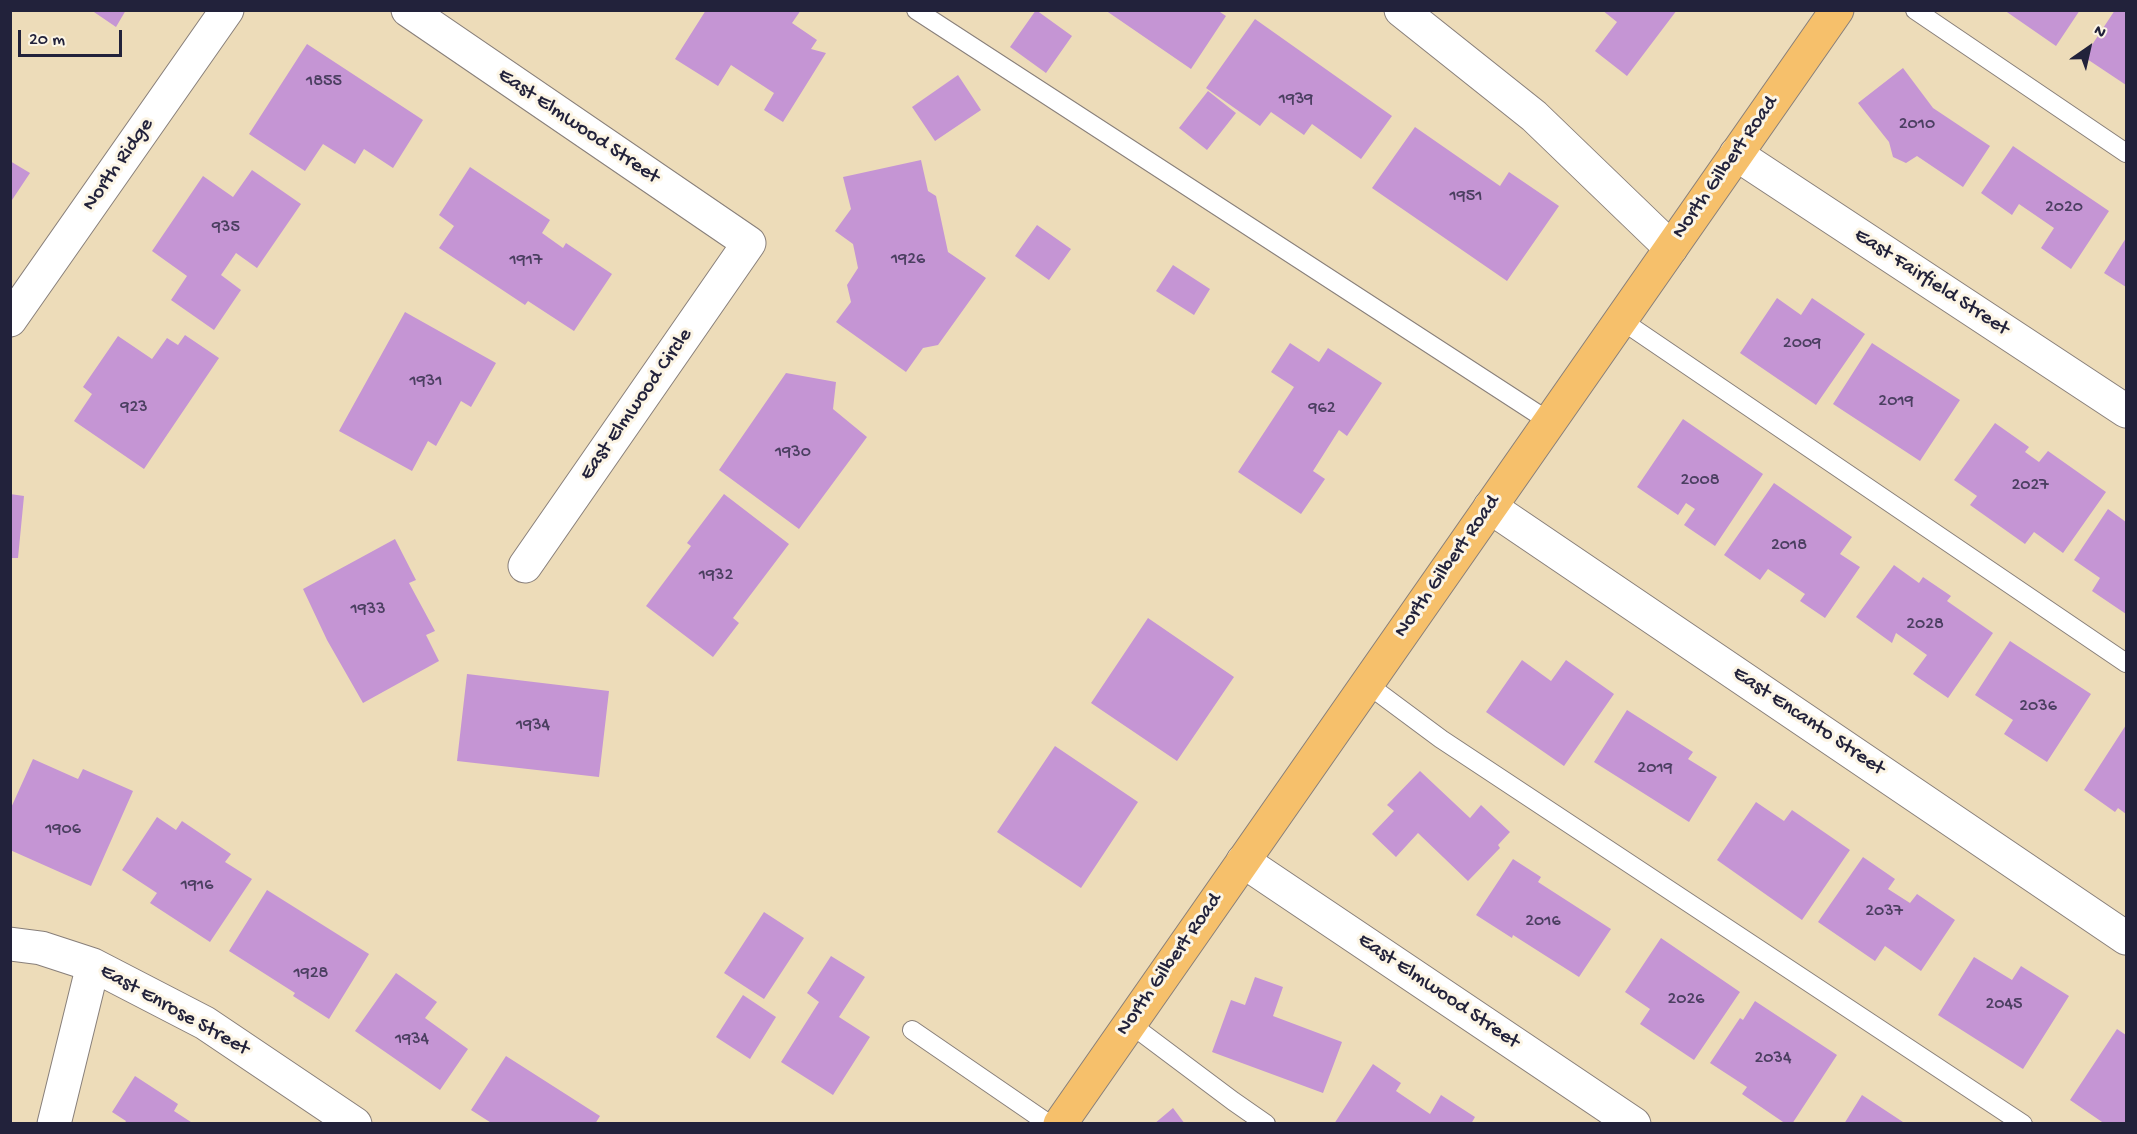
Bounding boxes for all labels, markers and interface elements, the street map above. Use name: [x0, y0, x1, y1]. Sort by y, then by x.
scale bar: [21, 18, 124, 56]
north arrow: [2059, 18, 2119, 78]
text: N: [2090, 22, 2109, 43]
text: 20 m: [29, 30, 65, 51]
street label: East Elmwood Street: [492, 63, 664, 191]
house number: 1855: [306, 71, 342, 93]
house number: 1939: [1279, 89, 1313, 111]
street label: North Gilbert Road: [1667, 92, 1785, 244]
street label: North Ridge: [78, 114, 160, 216]
house number: 2010: [1899, 114, 1935, 136]
house number: 1951: [1449, 186, 1483, 208]
house number: 2020: [2045, 197, 2083, 219]
house number: 935: [212, 217, 240, 239]
street label: East Fairfield Street: [1849, 223, 2013, 343]
house number: 1926: [891, 249, 925, 271]
house number: 1917: [510, 250, 542, 272]
street label: East Elmwood Circle: [575, 324, 699, 486]
house number: 2009: [1783, 333, 1821, 355]
house number: 1931: [410, 371, 442, 393]
house number: 2019: [1878, 391, 1914, 413]
house number: 923: [120, 397, 148, 419]
house number: 962: [1309, 398, 1335, 420]
house number: 1930: [775, 442, 811, 464]
house number: 2008: [1680, 470, 1720, 492]
house number: 2027: [2011, 475, 2049, 497]
street label: North Gilbert Road: [1389, 491, 1507, 643]
house number: 2018: [1771, 535, 1807, 557]
house number: 1932: [699, 565, 733, 587]
house number: 1933: [351, 599, 385, 621]
house number: 2028: [1906, 614, 1944, 636]
street label: East Encanto Street: [1727, 662, 1889, 782]
house number: 2036: [2019, 696, 2057, 718]
house number: 1934: [516, 715, 550, 737]
house number: 2019: [1637, 758, 1673, 780]
house number: 1906: [45, 819, 81, 841]
house number: 1916: [181, 875, 213, 897]
street label: North Gilbert Road: [1111, 889, 1229, 1041]
house number: 2037: [1865, 901, 1903, 923]
house number: 2016: [1525, 911, 1561, 933]
street label: East Elmwood Street: [1352, 928, 1524, 1056]
street label: East Enrose Street: [95, 960, 253, 1062]
house number: 1928: [294, 963, 328, 985]
house number: 2026: [1668, 989, 1704, 1011]
house number: 2045: [1985, 994, 2023, 1016]
house number: 1934: [395, 1029, 429, 1051]
house number: 2034: [1755, 1048, 1791, 1070]

